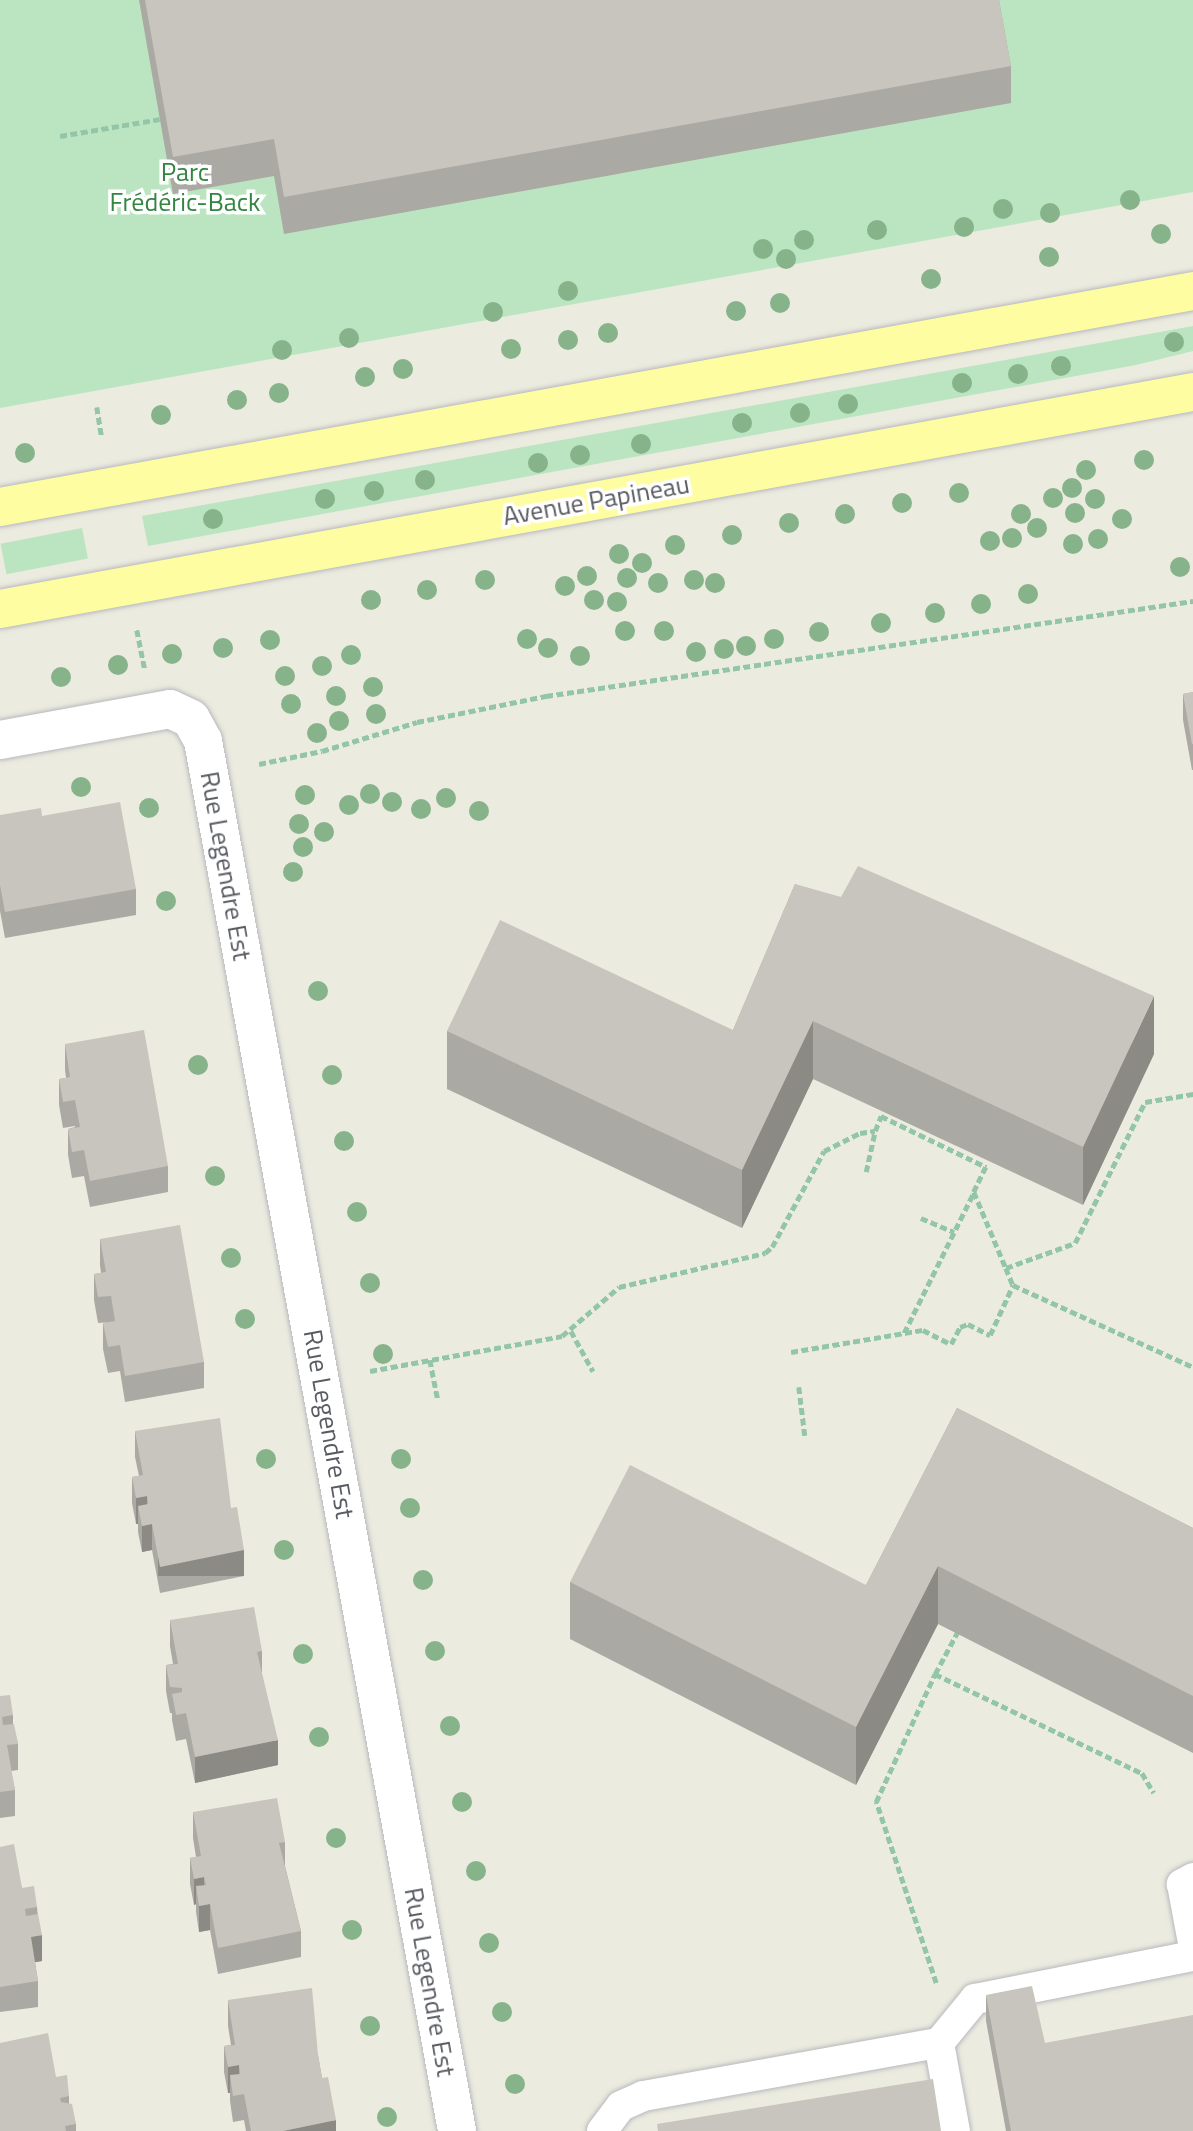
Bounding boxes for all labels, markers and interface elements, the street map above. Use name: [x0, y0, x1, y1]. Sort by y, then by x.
park label: Parc Frédéric-Back: [109, 156, 261, 218]
street label: Avenue Papineau: [500, 468, 692, 532]
street label: Rue Legendre Est: [194, 769, 258, 963]
street label: Rue Legendre Est: [297, 1327, 361, 1521]
street label: Rue Legendre Est: [398, 1885, 462, 2079]

